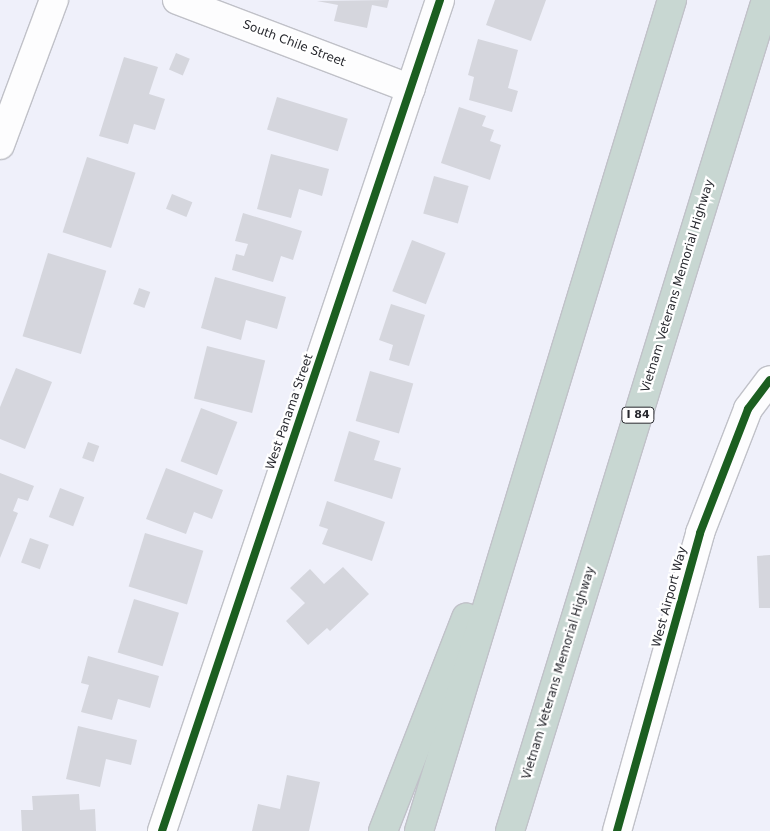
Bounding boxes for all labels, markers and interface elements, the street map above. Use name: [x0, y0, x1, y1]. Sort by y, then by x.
street label: South Chile Street: [241, 18, 347, 70]
street label: Vietnam Veterans Memorial Highway: [639, 178, 717, 394]
street label: West Panama Street: [263, 352, 317, 472]
road number: I 84: [620, 406, 656, 424]
street label: West Airport Way: [650, 545, 690, 649]
street label: Vietnam Veterans Memorial Highway: [520, 565, 598, 781]

